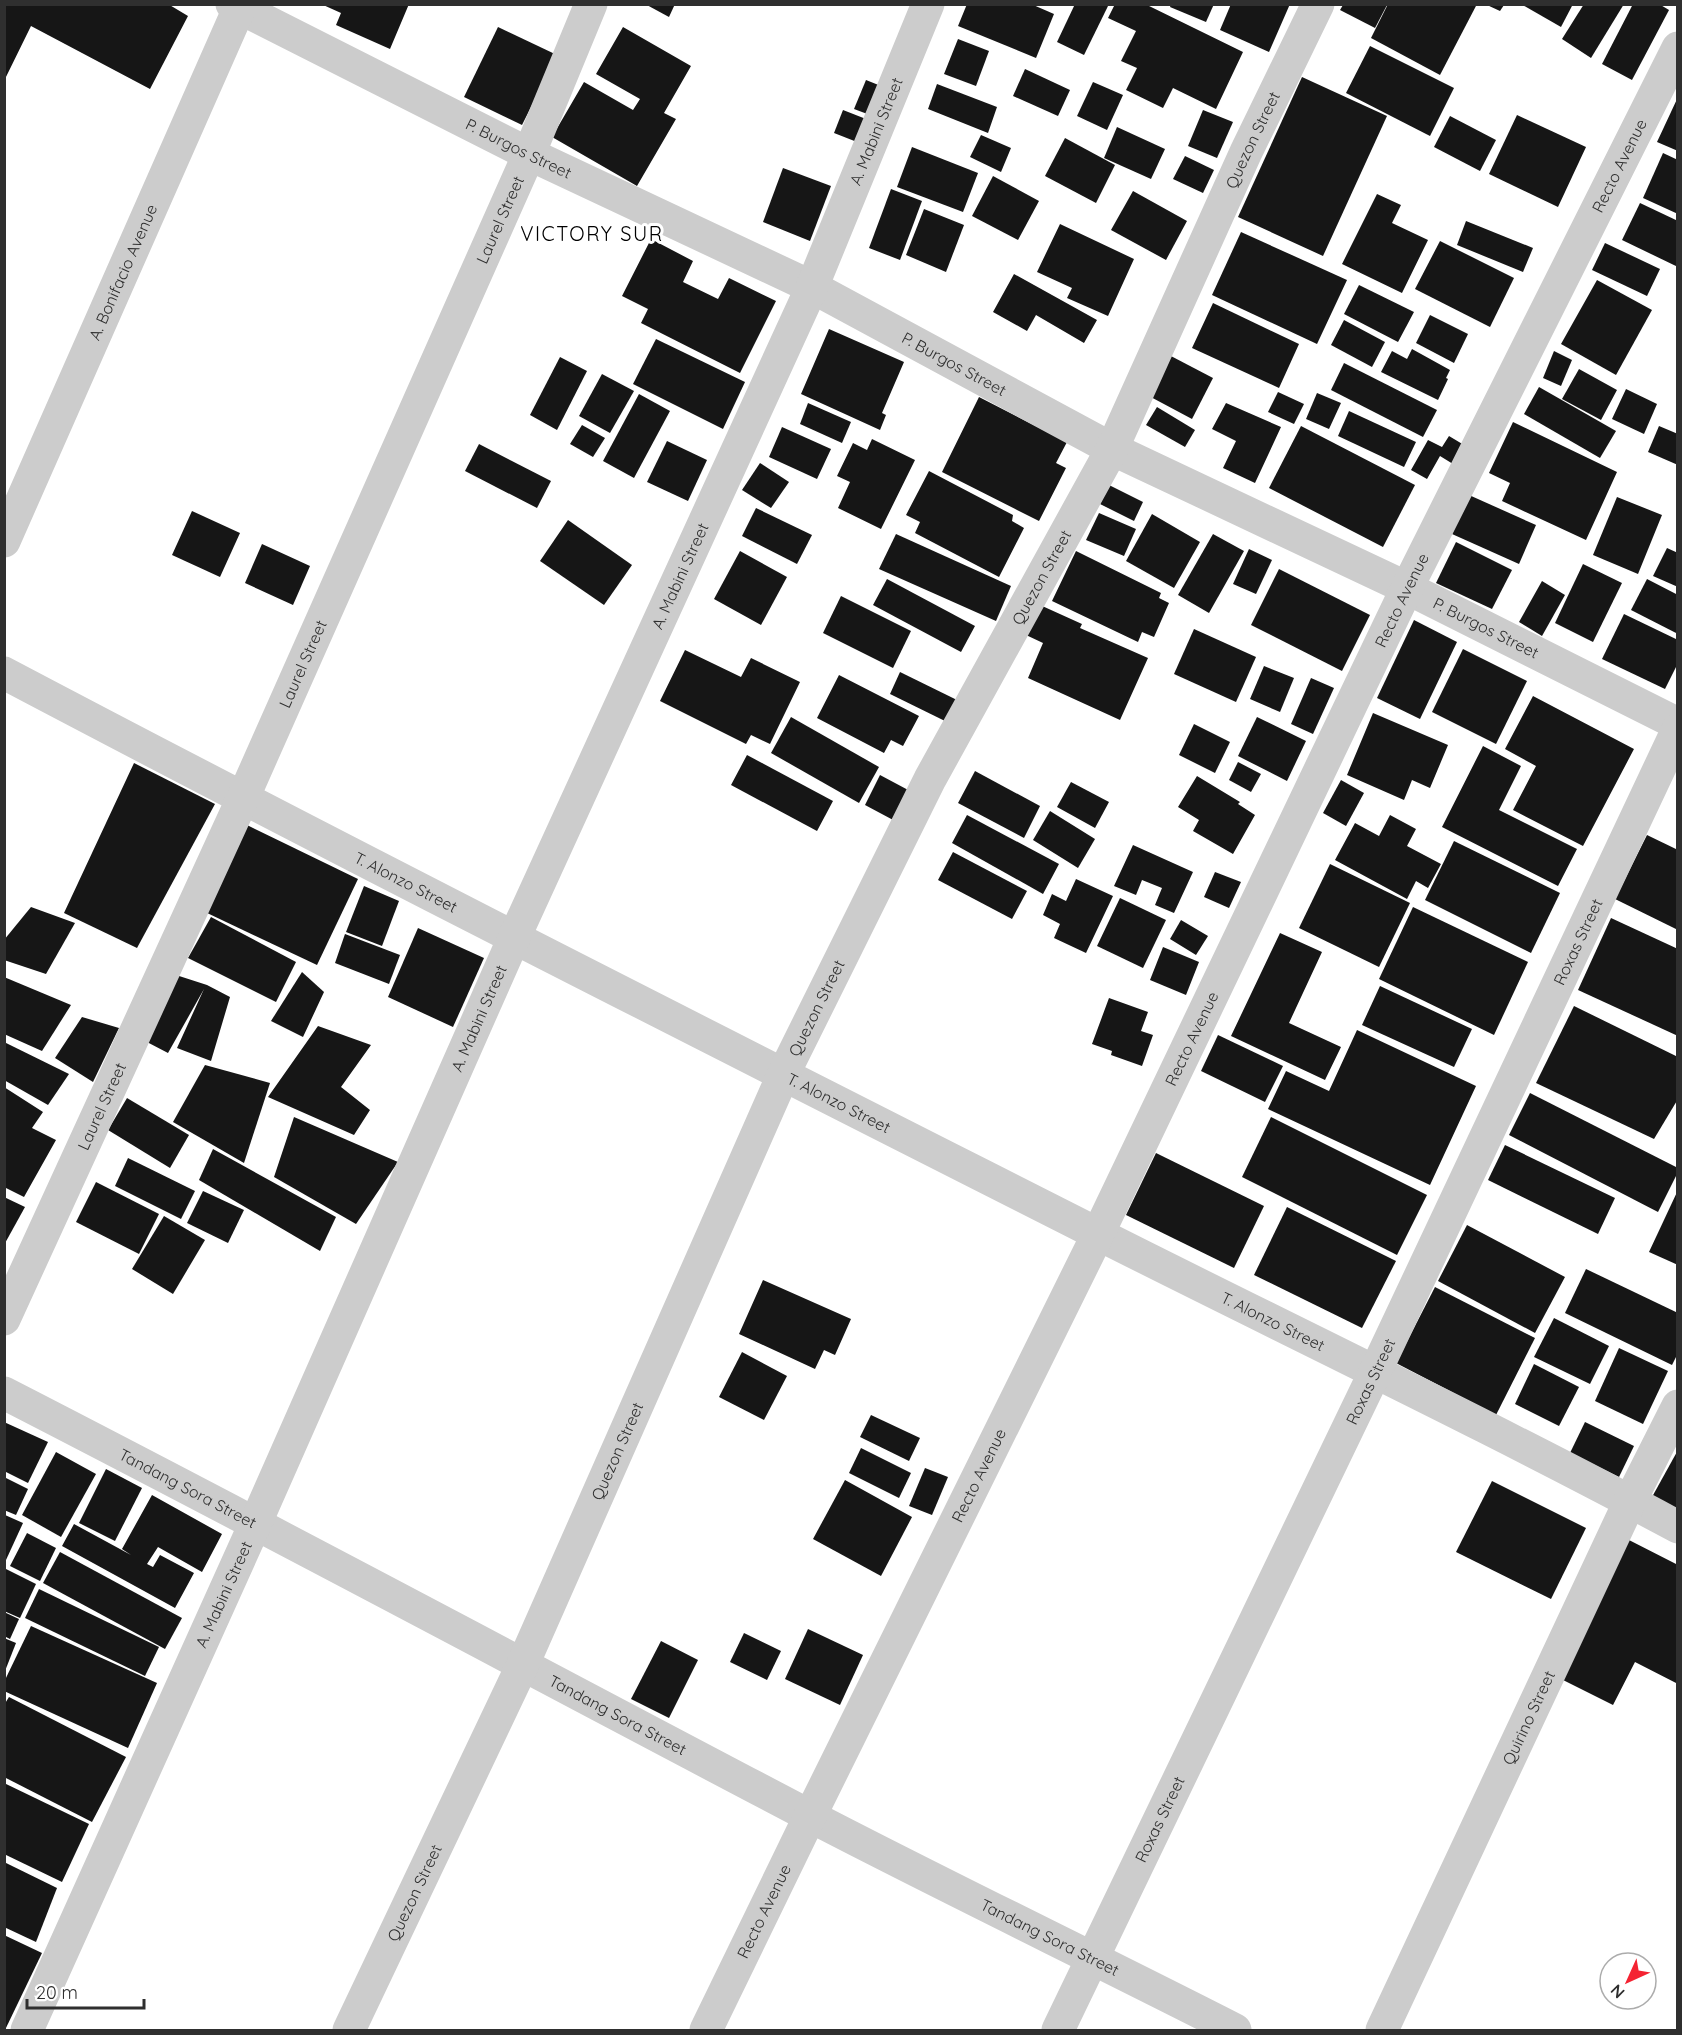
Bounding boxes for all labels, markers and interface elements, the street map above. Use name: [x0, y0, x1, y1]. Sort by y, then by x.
street label: A. Mabini Street: [845, 74, 907, 188]
street label: Quezon Street: [1221, 88, 1284, 192]
street label: P. Burgos Street: [462, 114, 575, 183]
street label: Recto Avenue: [1587, 115, 1651, 216]
street label: Laurel Street: [472, 173, 528, 267]
street label: A. Bonifacio Avenue: [84, 201, 161, 343]
district label: VICTORY SUR: [520, 221, 664, 246]
street label: P. Burgos Street: [899, 327, 1010, 400]
street label: A. Mabini Street: [647, 520, 713, 632]
street label: Quezon Street: [1007, 526, 1075, 628]
street label: Recto Avenue: [1370, 550, 1433, 650]
street label: P. Burgos Street: [1430, 593, 1542, 663]
street label: Laurel Street: [274, 617, 331, 711]
street label: T. Alonzo Street: [351, 847, 461, 917]
street label: Roxas Street: [1549, 895, 1607, 988]
street label: Quezon Street: [784, 956, 849, 1059]
street label: A. Mabini Street: [446, 962, 511, 1075]
street label: Recto Avenue: [1160, 988, 1223, 1089]
street label: Laurel Street: [73, 1059, 130, 1153]
street label: T. Alonzo Street: [784, 1068, 894, 1137]
street label: T. Alonzo Street: [1218, 1287, 1328, 1355]
street label: Roxas Street: [1341, 1335, 1399, 1428]
street label: Quezon Street: [587, 1399, 647, 1503]
street label: Recto Avenue: [947, 1425, 1010, 1526]
street label: Tandang Sora Street: [116, 1444, 260, 1532]
street label: A. Mabini Street: [191, 1538, 256, 1651]
street label: Quirino Street: [1498, 1667, 1559, 1768]
street label: Tandang Sora Street: [546, 1670, 690, 1759]
street label: Roxas Street: [1130, 1773, 1189, 1866]
street label: Quezon Street: [383, 1841, 446, 1945]
street label: Recto Avenue: [732, 1861, 795, 1962]
street label: Tandang Sora Street: [977, 1894, 1123, 1980]
north arrow: [1598, 1951, 1658, 2011]
scale bar: [27, 1972, 144, 2010]
text: N: [1606, 1980, 1629, 2003]
text: 20 m: [36, 1981, 78, 2004]

